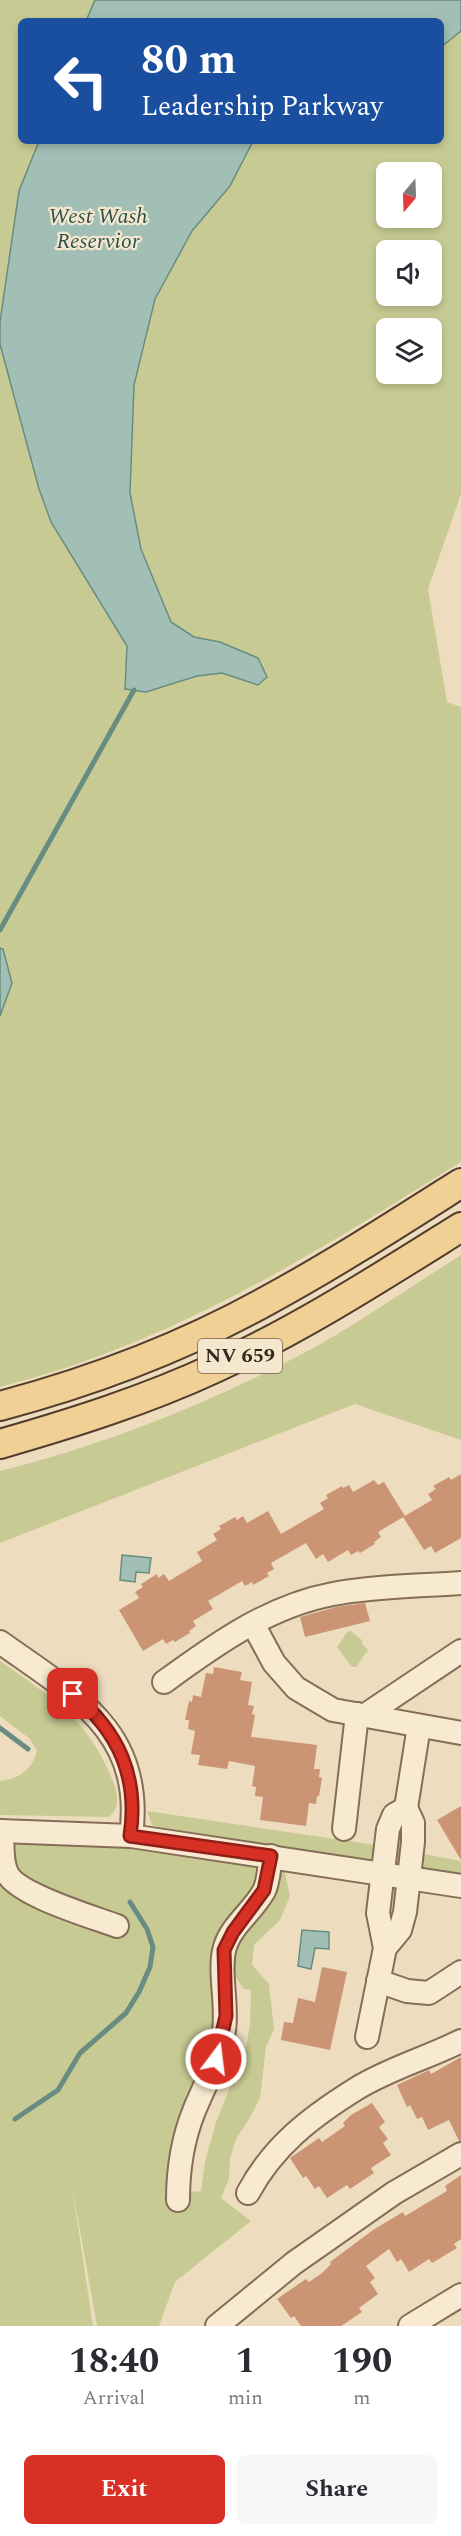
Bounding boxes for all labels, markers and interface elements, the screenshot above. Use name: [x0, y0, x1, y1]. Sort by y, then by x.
text: 80 m: [141, 29, 236, 92]
icon: left: [42, 42, 120, 120]
text: Leadership Parkway: [141, 86, 383, 128]
north arrow: [376, 162, 442, 228]
map controls: [376, 162, 442, 384]
water label: West Wash Reservior: [48, 200, 148, 258]
button: sound: [376, 240, 442, 306]
button: layers: [376, 318, 442, 384]
road number: NV 659: [198, 1339, 282, 1373]
pin: [47, 1668, 98, 1719]
icon: arrive: [56, 1677, 89, 1710]
position arrow: [184, 2027, 248, 2091]
text: 18:40: [69, 2334, 159, 2389]
text: 1: [235, 2334, 256, 2389]
text: 190: [332, 2334, 392, 2389]
text: Arrival: [83, 2383, 145, 2413]
text: min: [228, 2383, 263, 2413]
text: m: [353, 2383, 371, 2413]
button: Exit: [24, 2455, 225, 2524]
button: Share: [237, 2455, 437, 2524]

